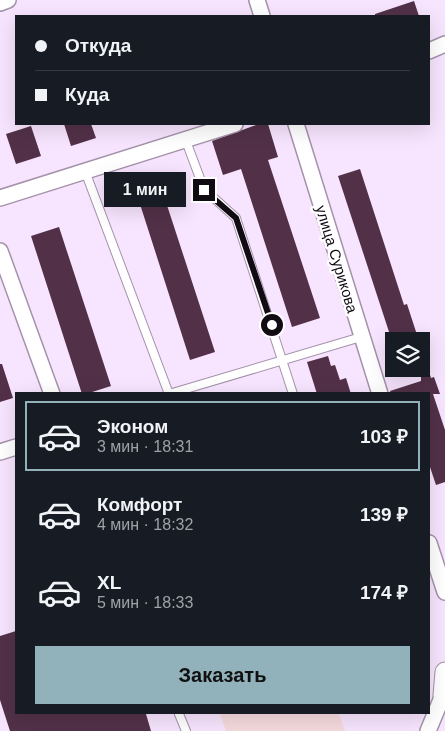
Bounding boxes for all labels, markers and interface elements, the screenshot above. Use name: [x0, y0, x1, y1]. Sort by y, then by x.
text: Откуда: [65, 35, 131, 56]
text: Куда: [65, 84, 109, 105]
callout: 1 мин: [104, 172, 186, 208]
route end: [193, 179, 215, 201]
text: 1 мин: [123, 181, 167, 198]
street label: улица Сурикова: [313, 203, 362, 315]
route start: [261, 314, 283, 336]
map controls: [385, 332, 430, 377]
button: layers: [385, 332, 430, 377]
icon: car: [37, 414, 82, 459]
text: Эконом: [97, 416, 168, 437]
text: 103 ₽: [360, 426, 408, 447]
text: 3 мин · 18:31: [97, 438, 193, 455]
icon: car: [37, 492, 82, 537]
text: Комфорт: [97, 494, 182, 515]
text: 139 ₽: [360, 504, 408, 525]
text: 4 мин · 18:32: [97, 516, 193, 533]
icon: car: [37, 570, 82, 615]
text: XL: [97, 572, 121, 593]
text: 174 ₽: [360, 582, 408, 603]
text: 5 мин · 18:33: [97, 594, 193, 611]
button: Заказать: [35, 646, 410, 704]

